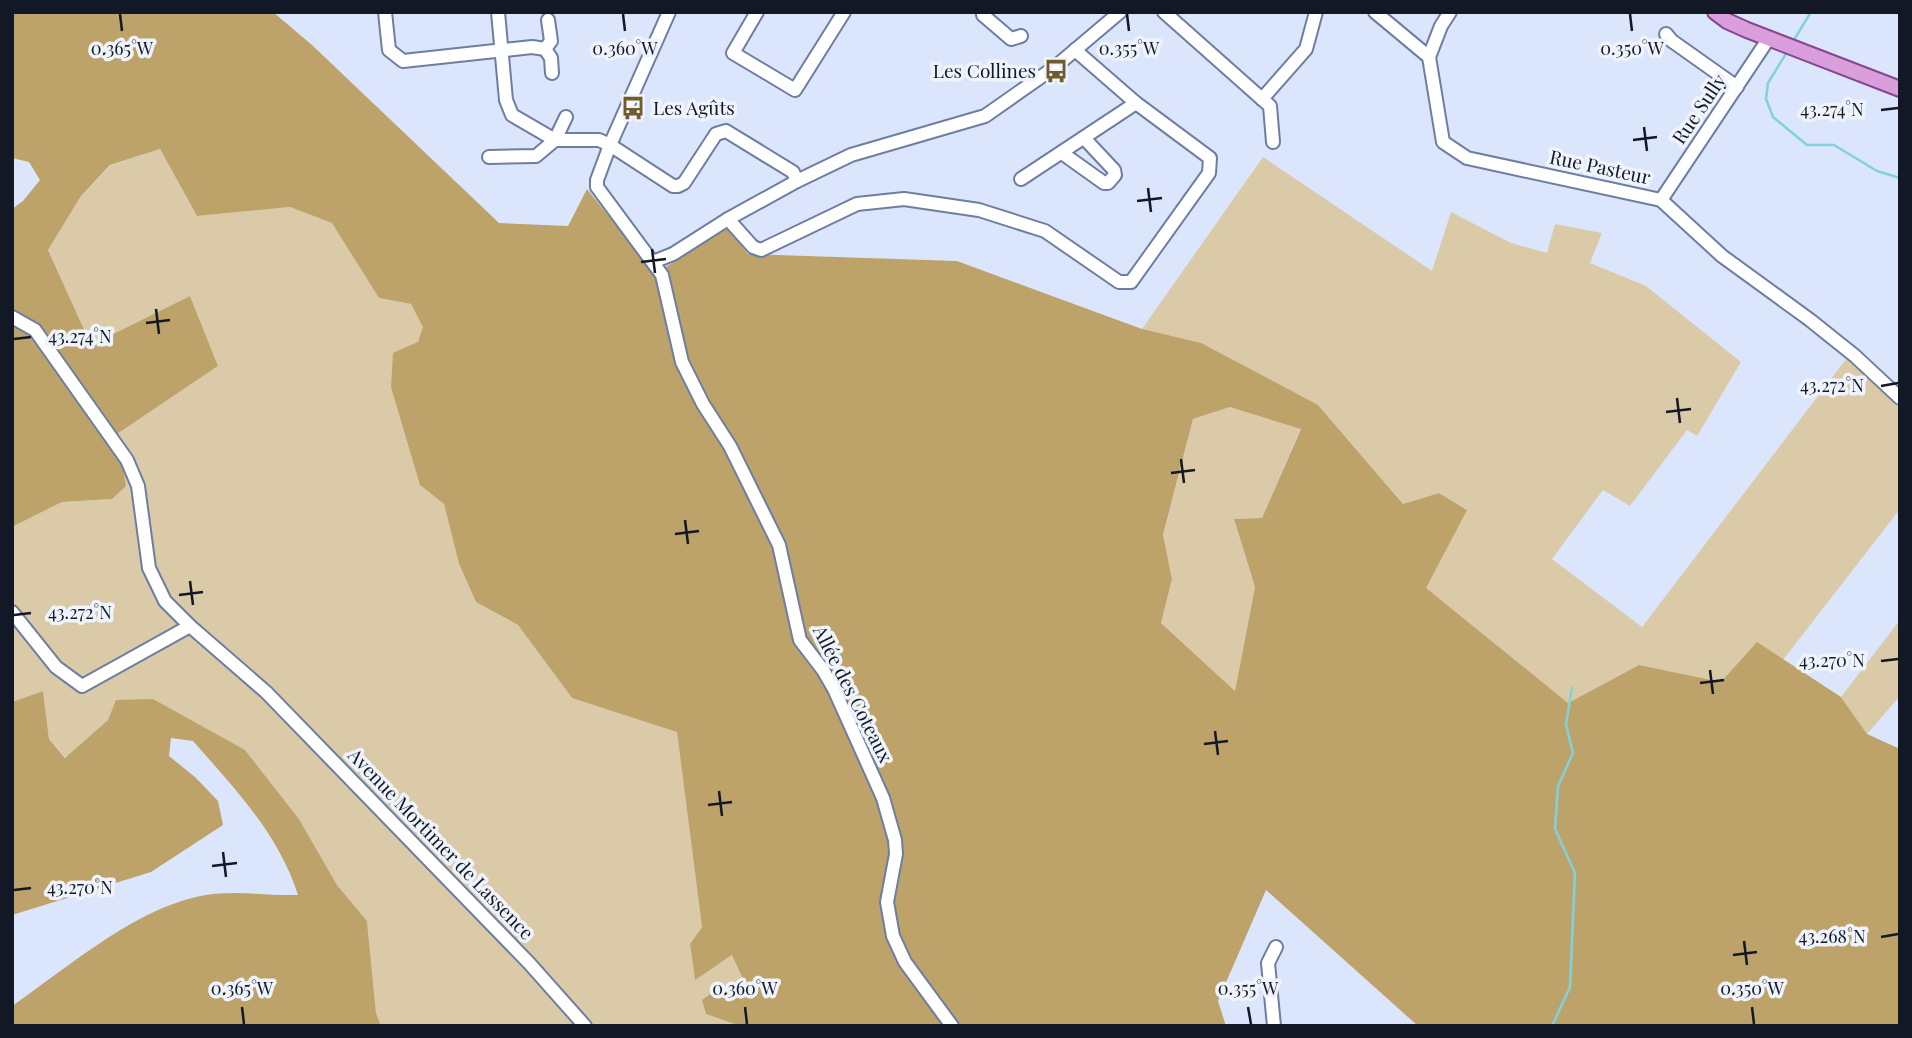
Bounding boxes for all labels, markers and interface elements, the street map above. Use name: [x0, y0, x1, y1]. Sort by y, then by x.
text: 0.365°W: [91, 36, 154, 60]
text: 0.360°W: [592, 36, 658, 60]
text: 0.355°W: [1099, 36, 1160, 60]
text: 0.350°W: [1600, 36, 1664, 60]
place label: Les Collines: [933, 57, 1036, 83]
bus stop icon: Les Collines: [1042, 57, 1070, 85]
street label: Rue Sully: [1665, 68, 1731, 149]
bus stop icon: Les Agûts: [619, 94, 647, 122]
place label: Les Agûts: [653, 94, 735, 120]
text: 43.274°N: [1800, 97, 1864, 121]
street label: Rue Pasteur: [1547, 143, 1654, 190]
text: 43.274°N: [48, 324, 112, 348]
text: 43.272°N: [1800, 373, 1864, 397]
text: 43.272°N: [48, 600, 112, 624]
street label: Allée des Coteaux: [808, 620, 900, 767]
text: 43.270°N: [1799, 648, 1865, 672]
street label: Avenue Mortimer de Lassence: [342, 741, 540, 945]
text: 43.270°N: [47, 875, 113, 899]
text: 43.268°N: [1798, 924, 1866, 948]
text: 0.365°W: [211, 976, 274, 1000]
text: 0.360°W: [712, 976, 778, 1000]
text: 0.355°W: [1218, 976, 1279, 1000]
text: 0.350°W: [1720, 976, 1784, 1000]

